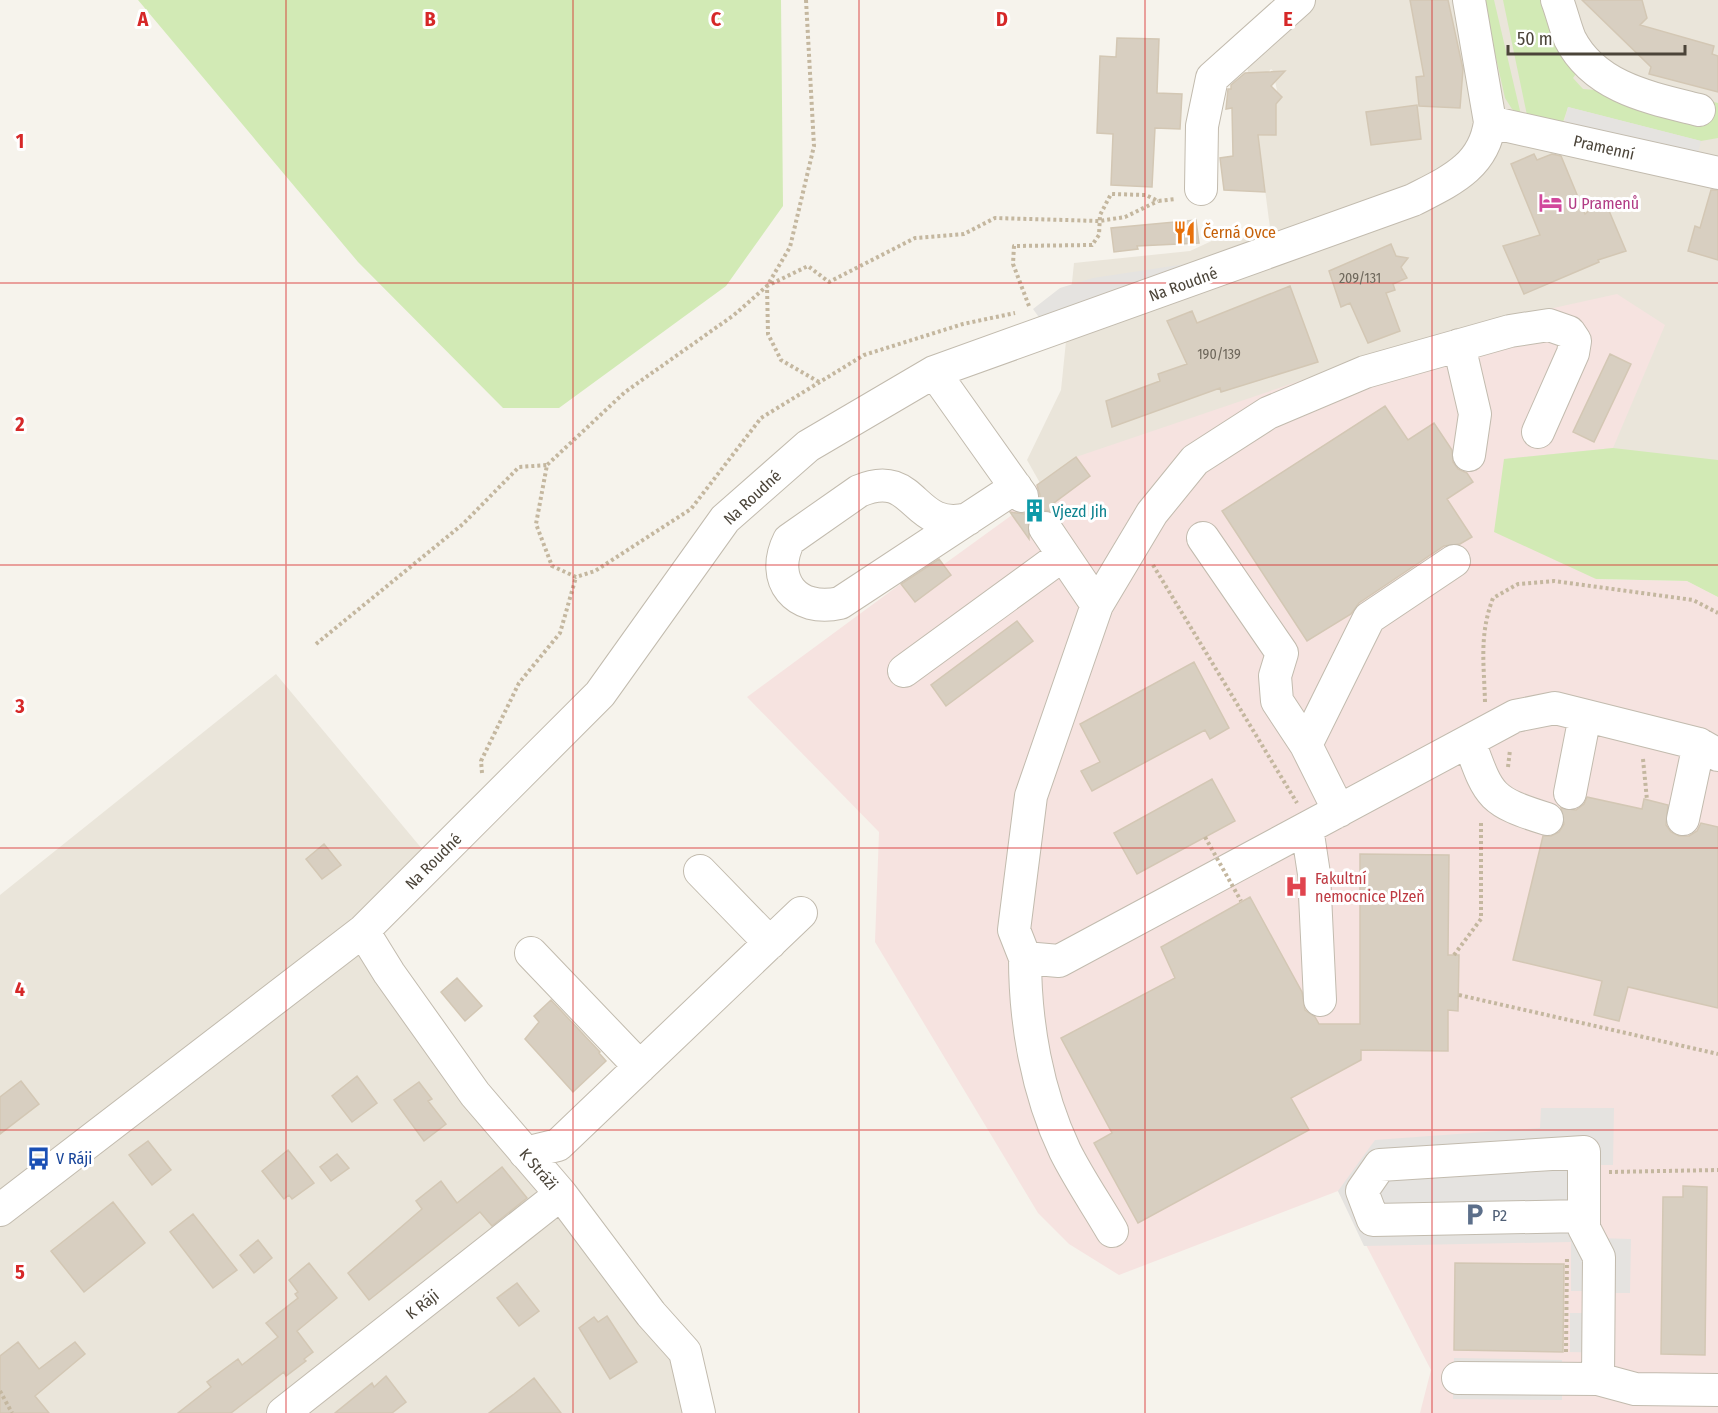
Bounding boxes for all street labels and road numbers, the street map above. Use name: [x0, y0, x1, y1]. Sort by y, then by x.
street label: Pramenní: [1571, 131, 1636, 164]
street label: Na Roudné: [1146, 263, 1220, 306]
street label: Na Roudné: [720, 466, 785, 529]
street label: Na Roudné: [401, 829, 465, 893]
street label: K Stráži: [515, 1145, 562, 1194]
street label: K Ráji: [402, 1286, 443, 1323]

